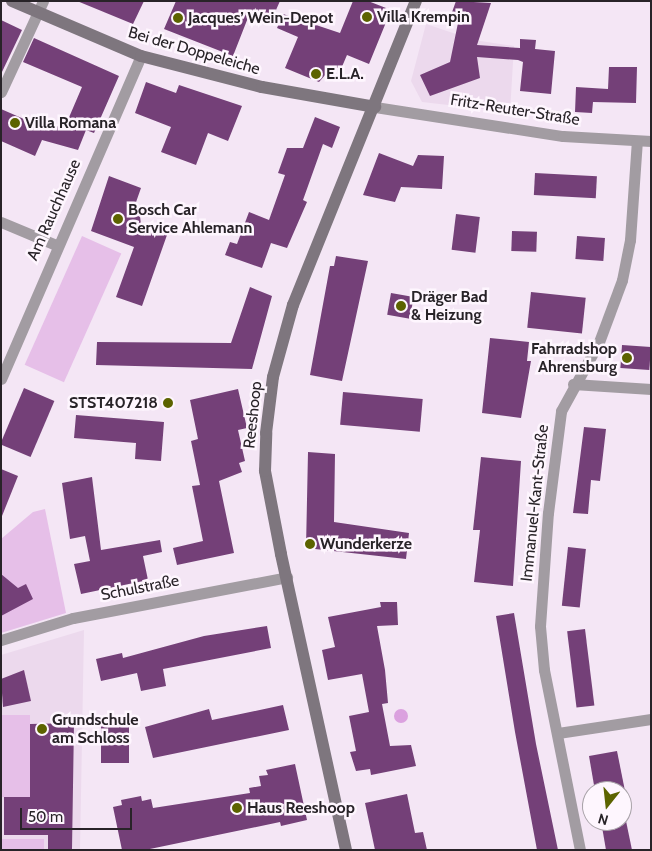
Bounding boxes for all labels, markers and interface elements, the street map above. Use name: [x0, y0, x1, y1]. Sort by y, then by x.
place label: Villa Krempin: [377, 7, 470, 27]
place label: Jacques’ Wein-Depot: [188, 8, 333, 28]
marker: Villa Krempin: [361, 11, 373, 23]
marker: Jacques’ Wein-Depot: [172, 12, 184, 24]
street label: Bei der Doppeleiche: [126, 23, 262, 79]
place label: E.L.A.: [326, 64, 364, 84]
marker: E.L.A.: [310, 68, 322, 80]
street label: Fritz-Reuter-Straße: [449, 90, 581, 130]
place label: Villa Romana: [25, 113, 116, 133]
marker: Villa Romana: [9, 117, 21, 129]
street label: Am Rauchhause: [23, 156, 85, 264]
place label: Bosch Car Service Ahlemann: [128, 200, 252, 238]
marker: Bosch Car Service Ahlemann: [112, 213, 124, 225]
place label: Dräger Bad & Heizung: [411, 287, 488, 325]
marker: Dräger Bad & Heizung: [395, 300, 407, 312]
place label: Fahrradshop Ahrensburg: [531, 339, 617, 377]
marker: Fahrradshop Ahrensburg: [621, 352, 633, 364]
street label: Reeshoop: [240, 380, 266, 450]
place label: STST407218: [69, 393, 158, 413]
marker: STST407218: [162, 397, 174, 409]
street label: Immanuel-Kant-Straße: [517, 424, 553, 582]
place label: Wunderkerze: [320, 534, 412, 554]
marker: Wunderkerze: [304, 538, 316, 550]
street label: Schulstraße: [99, 571, 181, 605]
place label: Grundschule am Schloss: [52, 710, 139, 748]
marker: Grundschule am Schloss: [36, 723, 48, 735]
north arrow: [582, 781, 632, 831]
scale bar: [22, 798, 135, 830]
place label: Haus Reeshoop: [247, 798, 355, 818]
marker: Haus Reeshoop: [231, 802, 243, 814]
text: 50 m: [28, 808, 63, 826]
text: N: [596, 809, 610, 829]

